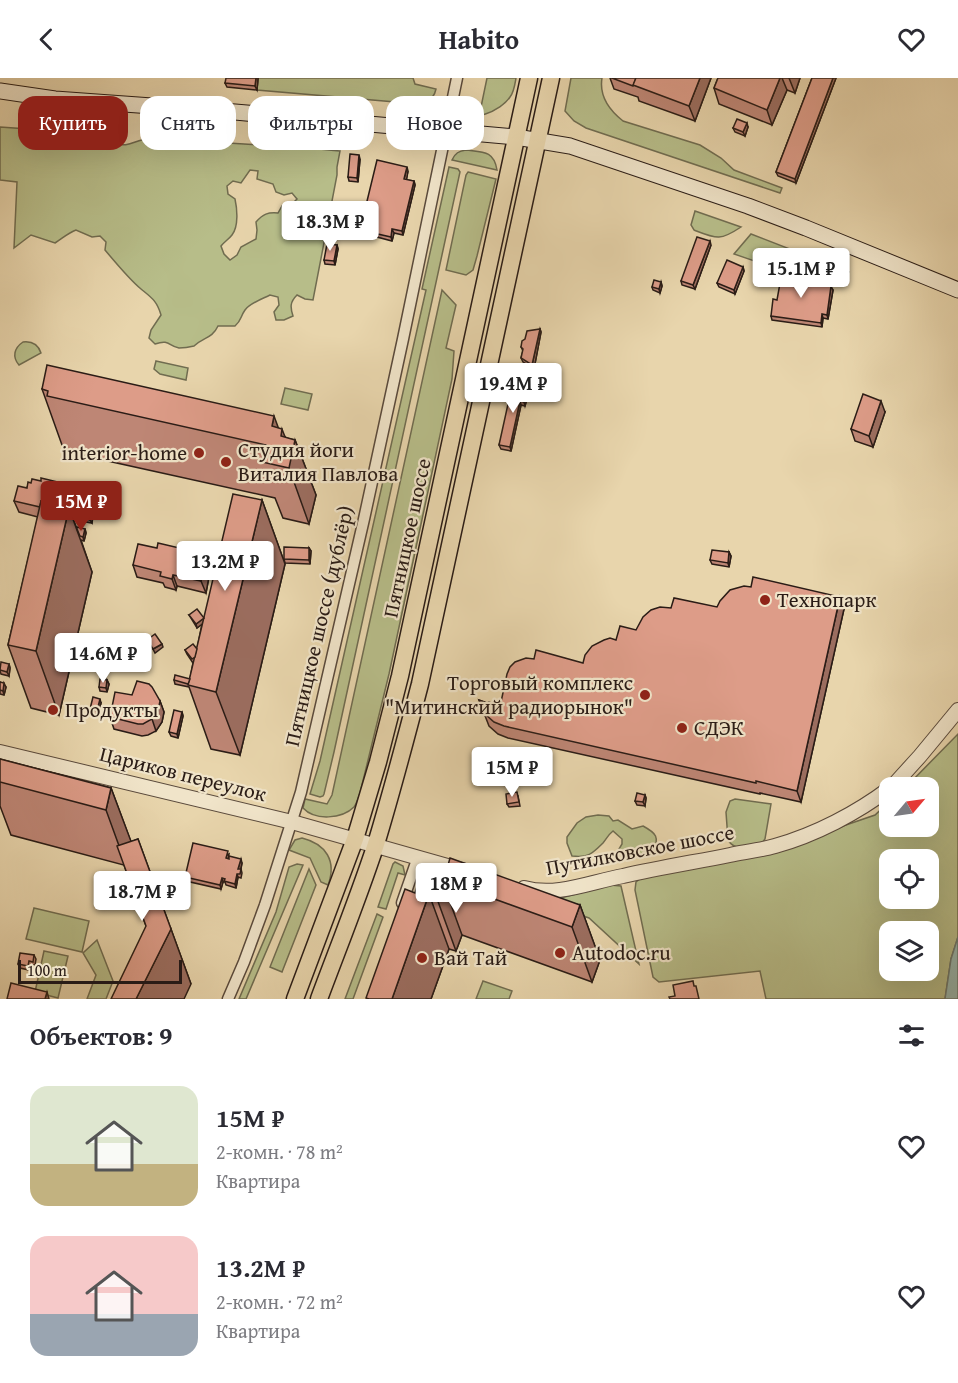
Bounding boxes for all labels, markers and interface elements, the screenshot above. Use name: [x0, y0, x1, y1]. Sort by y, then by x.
text: Habito: [439, 19, 519, 59]
icon: back: [30, 23, 63, 56]
icon: heart: [895, 23, 928, 56]
chip: Купить: [18, 96, 128, 150]
chip: Снять: [140, 96, 236, 150]
chip: Фильтры: [248, 96, 374, 150]
chip: Новое: [386, 96, 484, 150]
pin: 18.3M ₽: [275, 201, 385, 252]
text: 18.3M ₽: [296, 206, 364, 235]
pin: 15.1M ₽: [746, 248, 856, 299]
text: 15.1M ₽: [767, 253, 835, 282]
pin: 19.4M ₽: [458, 363, 568, 414]
text: 19.4M ₽: [479, 368, 547, 397]
place label: Студия йоги Виталия Павлова: [238, 434, 398, 489]
place label: interior-home: [61, 437, 187, 468]
marker: interior-home: [192, 446, 206, 460]
marker: Студия йоги Виталия Павлова: [219, 455, 233, 469]
street label: Пятницкое шоссе: [374, 455, 439, 620]
pin: 15M ₽: [39, 481, 123, 532]
text: 15M ₽: [55, 486, 107, 515]
street label: Пятницкое шоссе (дублёр): [276, 503, 361, 749]
pin: 13.2M ₽: [170, 541, 280, 592]
text: 13.2M ₽: [191, 546, 259, 575]
place label: Технопарк: [777, 584, 876, 615]
marker: Технопарк: [758, 593, 772, 607]
pin: 14.6M ₽: [48, 633, 158, 684]
text: 14.6M ₽: [69, 638, 137, 667]
place label: Торговый комплекс "Митинский радиорынок": [385, 667, 633, 722]
marker: Торговый комплекс "Митинский радиорынок": [638, 688, 652, 702]
place label: Продукты: [65, 694, 159, 725]
marker: Продукты: [46, 703, 60, 717]
place label: СДЭК: [694, 712, 744, 743]
marker: СДЭК: [675, 721, 689, 735]
street label: Цариков переулок: [97, 738, 270, 809]
pin: 15M ₽: [470, 747, 554, 798]
text: 15M ₽: [486, 752, 538, 781]
north arrow: [879, 777, 939, 837]
map controls: [879, 777, 939, 981]
street label: Путилковское шоссе: [543, 816, 737, 883]
button: locate: [879, 849, 939, 909]
pin: 18M ₽: [414, 863, 498, 914]
text: 18M ₽: [430, 868, 482, 897]
pin: 18.7M ₽: [87, 871, 197, 922]
text: 18.7M ₽: [108, 876, 176, 905]
button: layers: [879, 921, 939, 981]
place label: Autodoc.ru: [572, 937, 671, 968]
place label: Вай Тай: [434, 942, 507, 973]
marker: Autodoc.ru: [553, 946, 567, 960]
marker: Вай Тай: [415, 951, 429, 965]
scale bar: [18, 957, 182, 984]
text: 100 m: [27, 958, 67, 982]
text: Объектов: 9: [30, 1016, 173, 1055]
icon: filters: [895, 1019, 928, 1052]
text: 15M ₽: [216, 1098, 285, 1137]
icon: home: [78, 1110, 150, 1182]
icon: heart: [895, 1130, 928, 1163]
text: 2-комн. · 78 m²: [216, 1137, 343, 1166]
text: Квартира: [216, 1166, 300, 1195]
text: 13.2M ₽: [216, 1248, 305, 1287]
icon: home: [78, 1260, 150, 1332]
icon: heart: [895, 1280, 928, 1313]
text: 2-комн. · 72 m²: [216, 1287, 343, 1316]
text: Квартира: [216, 1316, 300, 1345]

